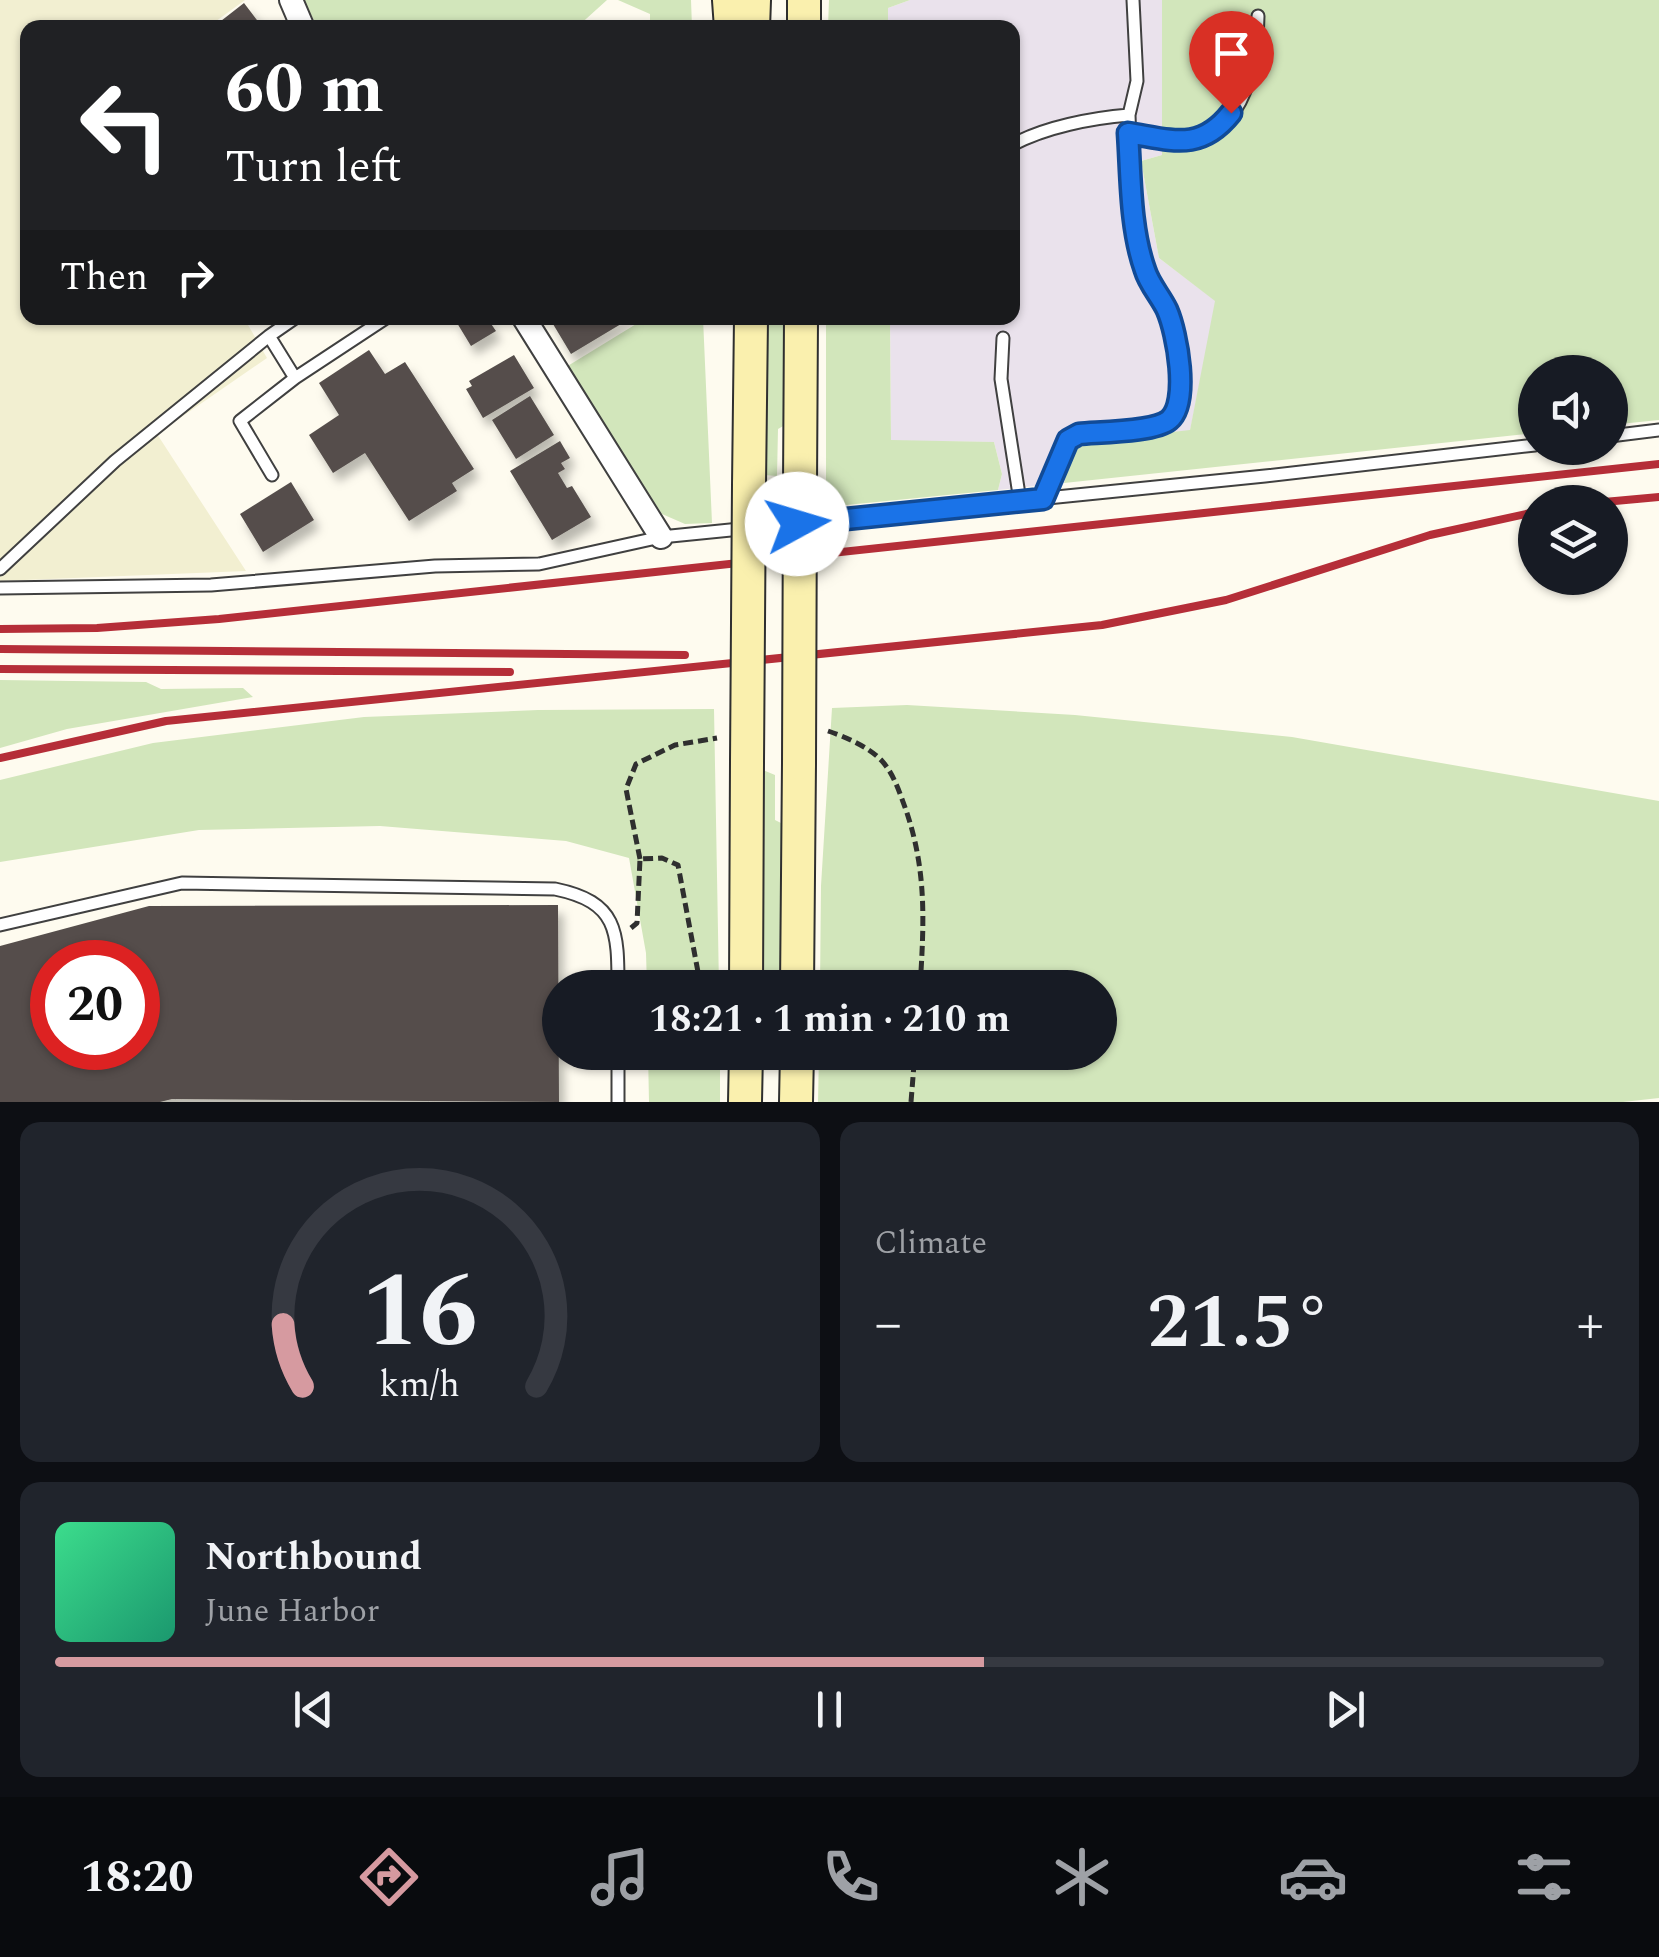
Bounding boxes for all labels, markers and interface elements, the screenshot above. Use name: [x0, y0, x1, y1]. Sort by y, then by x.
pin: [1189, 11, 1274, 114]
icon: arrive: [1204, 26, 1259, 81]
text: 60 m: [225, 37, 384, 143]
icon: left: [60, 60, 190, 190]
text: Turn left: [225, 133, 402, 202]
text: Then: [60, 249, 148, 307]
icon: right: [168, 250, 223, 305]
map controls: [1518, 355, 1628, 595]
button: sound: [1518, 355, 1628, 465]
position arrow: [745, 472, 849, 576]
button: layers: [1518, 485, 1628, 595]
speed limit sign: 20: [30, 940, 160, 1070]
text: 18:21 · 1 min · 210 m: [649, 991, 1010, 1049]
text: Climate: [875, 1219, 987, 1268]
text: 16: [361, 1234, 478, 1392]
text: 21.5°: [1147, 1267, 1331, 1381]
text: −: [875, 1283, 902, 1366]
text: +: [1576, 1283, 1604, 1366]
text: km/h: [380, 1358, 460, 1413]
text: Northbound: [205, 1529, 422, 1587]
text: June Harbor: [205, 1587, 380, 1636]
icon: previous: [286, 1682, 341, 1737]
icon: pause: [802, 1682, 857, 1737]
icon: next: [1318, 1682, 1373, 1737]
icon: directions: [354, 1842, 424, 1912]
icon: music: [585, 1842, 655, 1912]
icon: phone: [816, 1842, 886, 1912]
icon: climate: [1047, 1842, 1117, 1912]
icon: car: [1278, 1842, 1348, 1912]
icon: filters: [1509, 1842, 1579, 1912]
text: 18:20: [80, 1843, 193, 1912]

